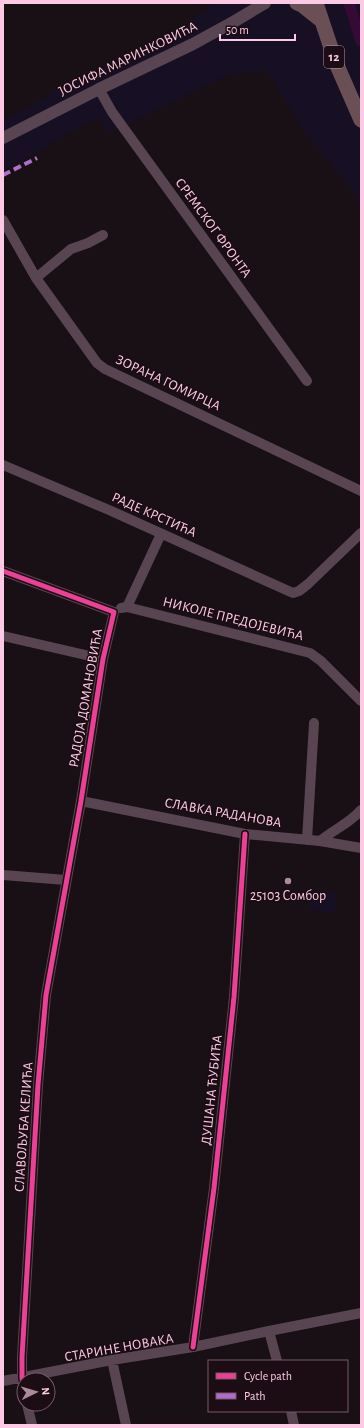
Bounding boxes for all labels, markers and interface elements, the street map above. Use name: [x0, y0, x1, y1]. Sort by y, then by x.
scale bar: [220, 16, 295, 42]
street label: ЈОСИФА МАРИНКОВИЋА: [56, 19, 200, 99]
text: 50 m: [226, 24, 249, 36]
road number: 12: [324, 46, 344, 68]
street label: СРЕМСКОГ ФРОНТА: [172, 176, 254, 280]
street label: ЗОРАНА ГОМИРЦА: [113, 353, 223, 413]
street label: РАДЕ КРСТИЋА: [110, 490, 198, 540]
street label: НИКОЛЕ ПРЕДОЈЕВИЋА: [161, 595, 305, 643]
street label: РАДОЈА ДОМАНОВИЋА: [67, 627, 105, 769]
street label: СЛАВКА РАДАНОВА: [163, 796, 283, 830]
marker: 25103 Сомбор: [283, 876, 293, 886]
place label: 25103 Сомбор: [250, 889, 326, 903]
street label: ДУШАНА ЋУБИЋА: [199, 1034, 225, 1146]
street label: СЛАВОЉУБА КЕЛИЋА: [12, 1061, 36, 1193]
street label: СТАРИНЕ НОВАКА: [63, 1332, 175, 1364]
legend: [208, 1360, 348, 1412]
text: Cycle path: [244, 1370, 292, 1383]
north arrow: [16, 1372, 56, 1412]
text: N: [40, 1387, 51, 1395]
text: Path: [244, 1390, 266, 1402]

